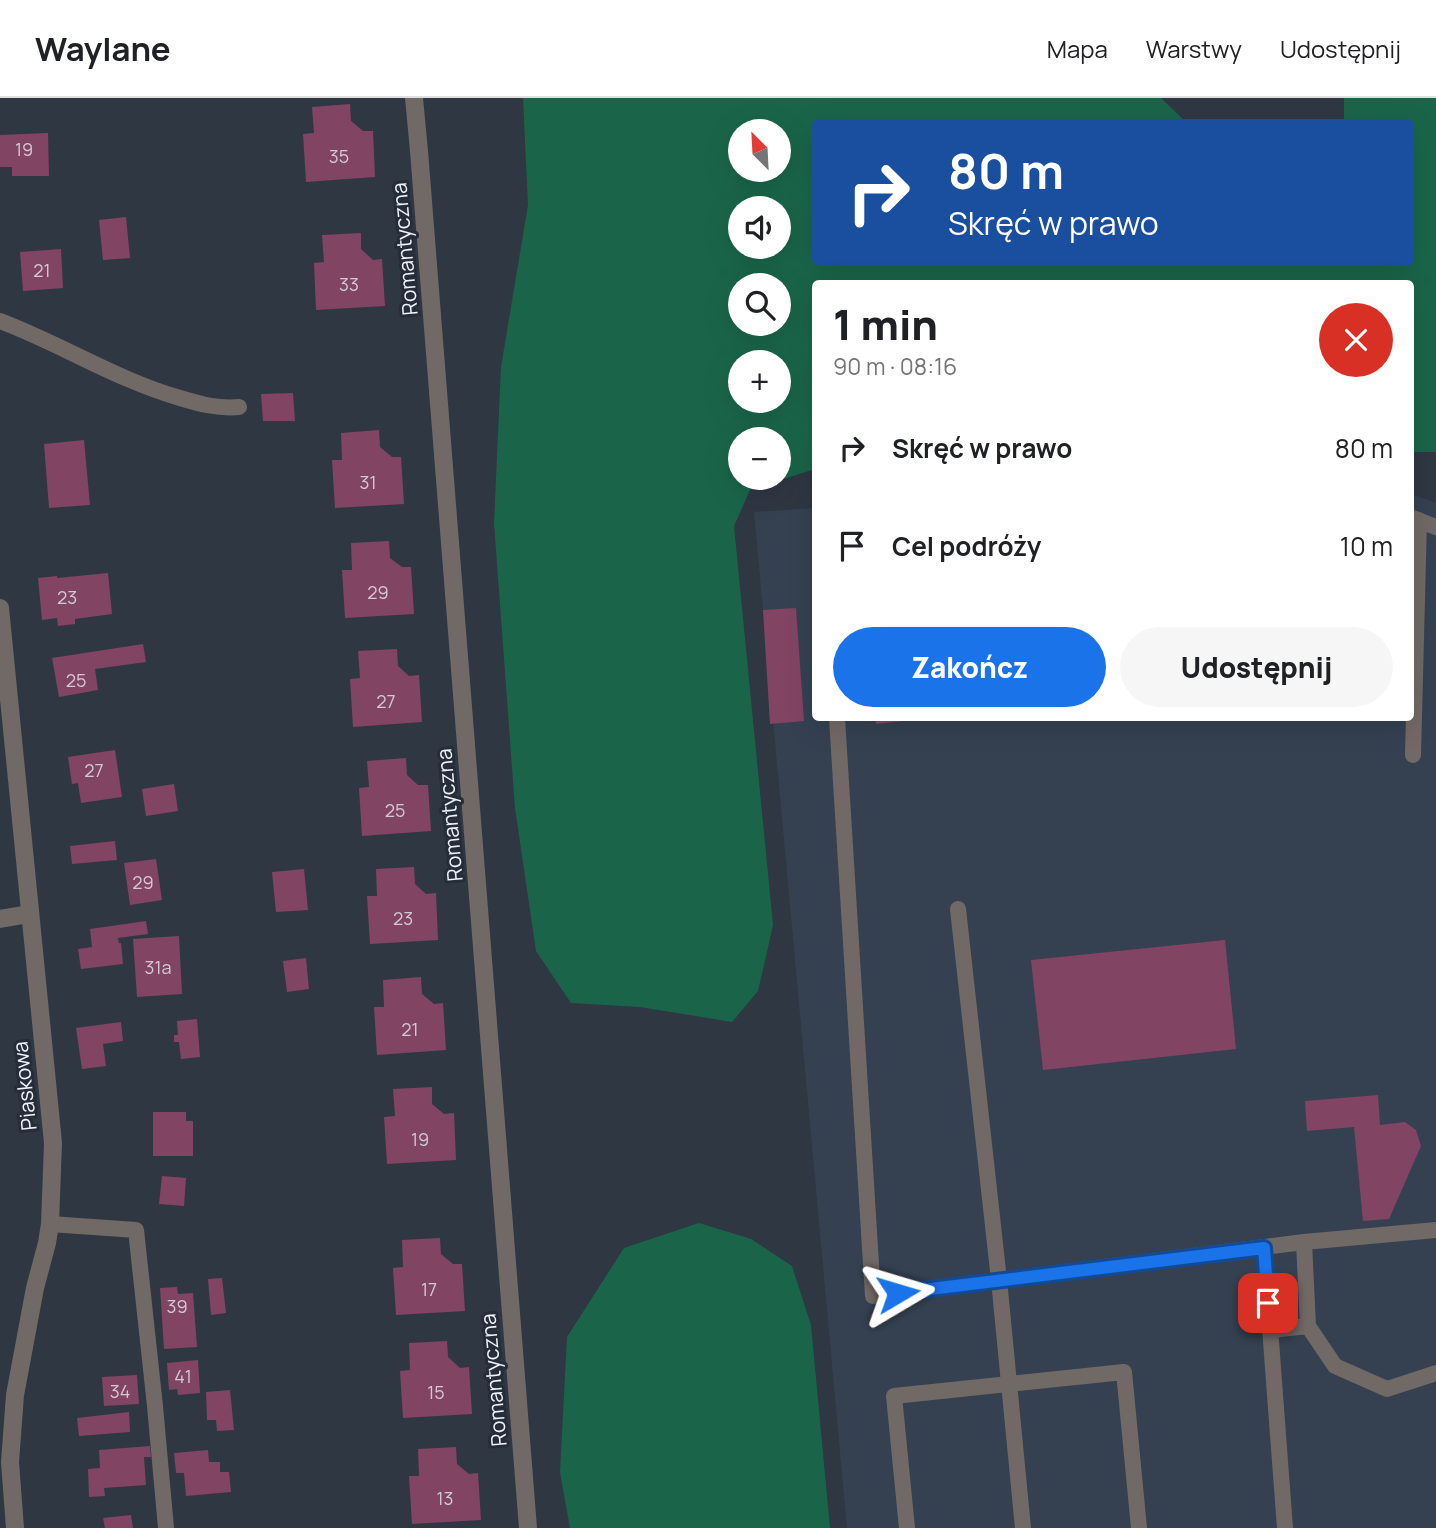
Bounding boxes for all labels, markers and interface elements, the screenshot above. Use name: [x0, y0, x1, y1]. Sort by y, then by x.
text: Waylane: [35, 26, 171, 71]
text: Mapa: [1047, 32, 1108, 65]
text: Warstwy: [1146, 32, 1242, 65]
text: Udostępnij: [1280, 32, 1401, 65]
north arrow: [728, 119, 791, 182]
map controls: [728, 119, 791, 490]
house number: 19: [15, 137, 33, 161]
text: 80 m: [948, 137, 1064, 204]
house number: 35: [329, 144, 349, 168]
icon: right: [833, 147, 924, 238]
street label: Romantyczna: [384, 181, 424, 317]
button: sound: [728, 196, 791, 259]
text: Skręć w prawo: [948, 201, 1159, 245]
house number: 21: [33, 258, 51, 282]
house number: 33: [339, 272, 359, 296]
button: search: [728, 273, 791, 336]
text: 1 min: [833, 295, 938, 353]
button: close: [1319, 303, 1393, 377]
button: +: [728, 350, 791, 413]
text: 90 m · 08:16: [833, 350, 957, 382]
button: −: [728, 427, 791, 490]
icon: right: [833, 429, 871, 467]
text: Skręć w prawo: [892, 430, 1072, 466]
text: 80 m: [1335, 430, 1393, 466]
house number: 31: [360, 470, 376, 494]
icon: arrive: [833, 527, 871, 565]
text: Cel podróży: [892, 528, 1041, 564]
text: 10 m: [1340, 528, 1393, 564]
house number: 29: [367, 580, 389, 604]
house number: 23: [57, 585, 77, 609]
button: Zakończ: [833, 627, 1106, 707]
button: Udostępnij: [1120, 627, 1393, 707]
house number: 25: [66, 668, 86, 692]
house number: 27: [376, 689, 396, 713]
street label: Romantyczna: [429, 747, 469, 883]
house number: 27: [84, 758, 104, 782]
house number: 25: [385, 798, 405, 822]
house number: 29: [132, 870, 154, 894]
house number: 23: [393, 906, 413, 930]
house number: 31a: [145, 955, 171, 979]
house number: 21: [401, 1017, 419, 1041]
street label: Piaskowa: [5, 1040, 43, 1132]
house number: 19: [411, 1127, 429, 1151]
position arrow: [861, 1256, 935, 1330]
pin: [1238, 1273, 1298, 1333]
house number: 17: [421, 1277, 437, 1301]
icon: arrive: [1249, 1284, 1287, 1322]
house number: 39: [166, 1294, 188, 1318]
street label: Romantyczna: [473, 1312, 513, 1448]
house number: 41: [174, 1364, 192, 1388]
house number: 34: [110, 1379, 130, 1403]
house number: 15: [427, 1380, 445, 1404]
house number: 13: [437, 1486, 453, 1510]

